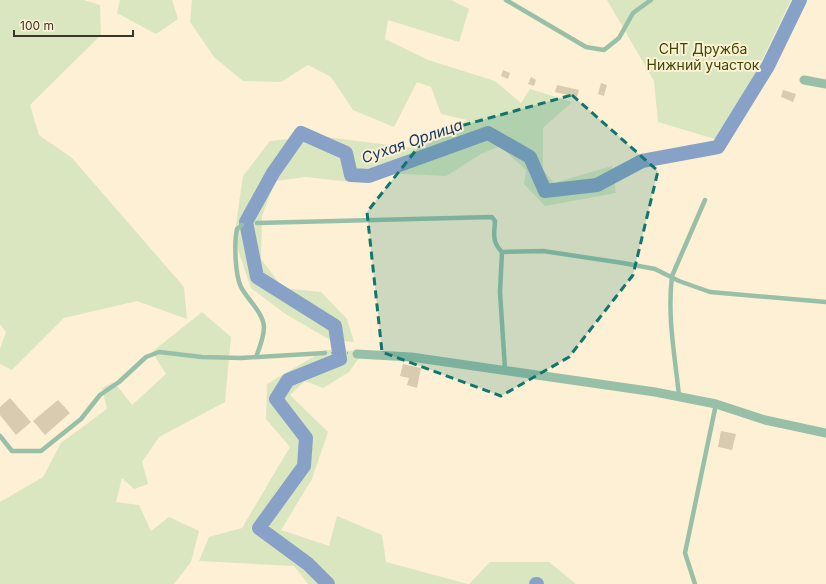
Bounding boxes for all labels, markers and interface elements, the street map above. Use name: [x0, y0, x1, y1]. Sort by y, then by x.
scale bar: [14, 12, 133, 38]
text: 100 m: [20, 18, 54, 33]
park label: СНТ Дружба Нижний участок: [647, 40, 760, 73]
water label: Сухая Орлица: [359, 115, 465, 167]

